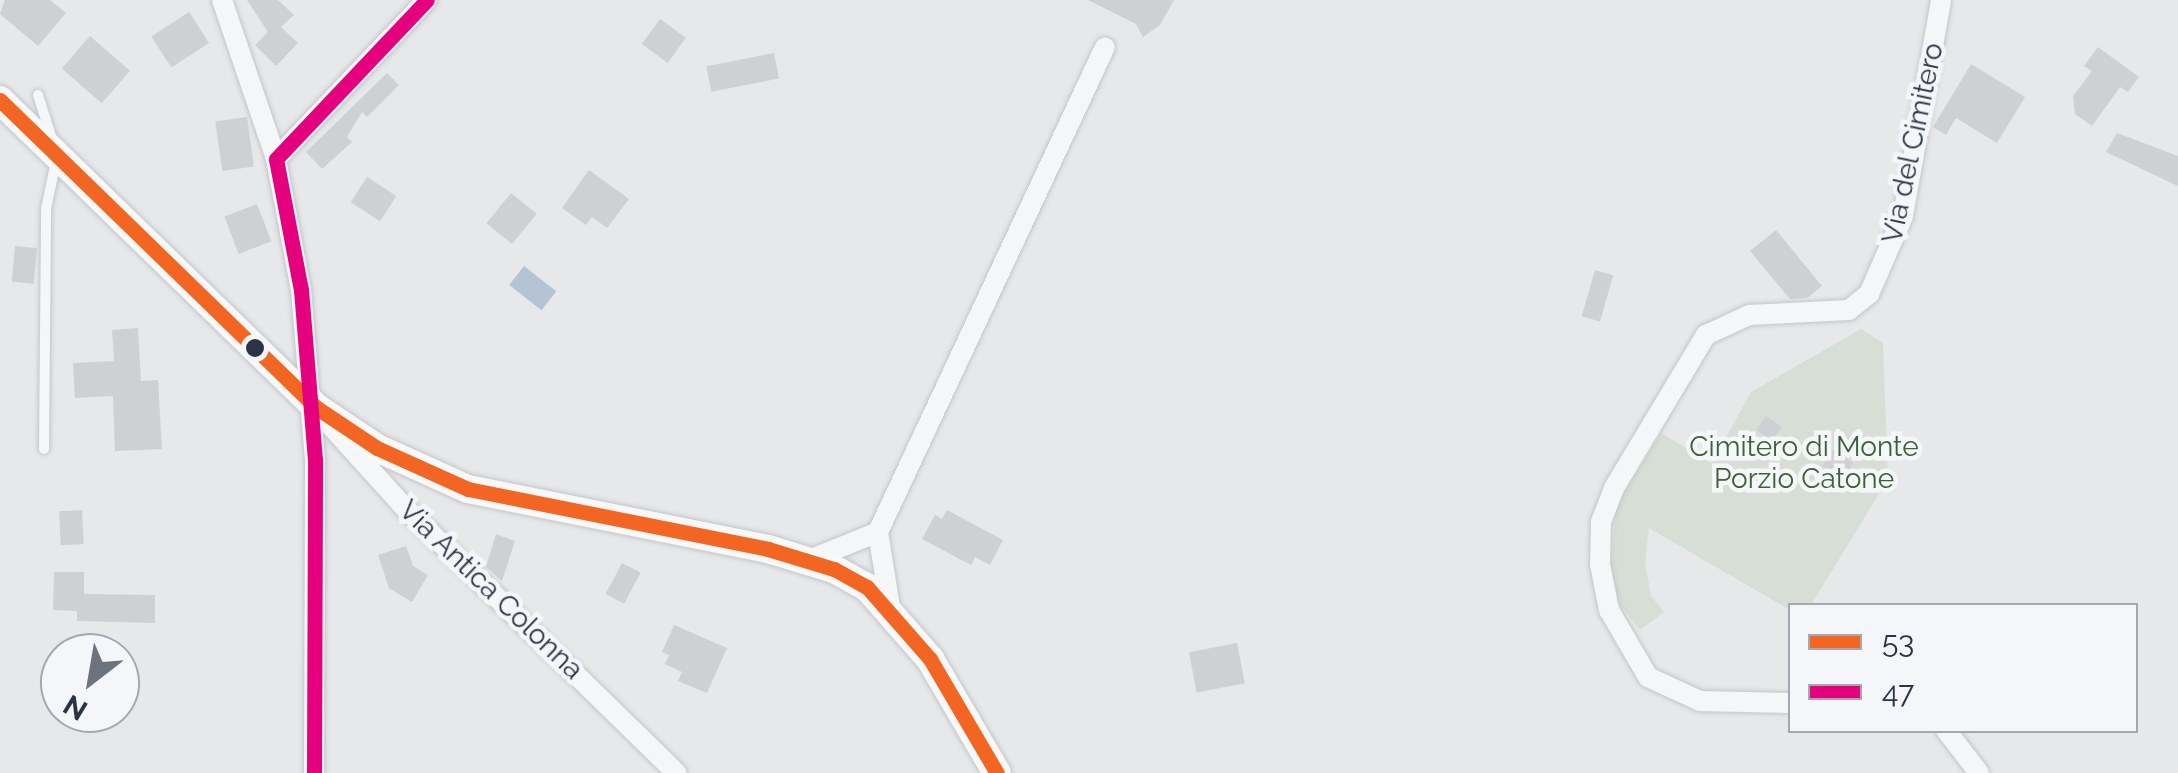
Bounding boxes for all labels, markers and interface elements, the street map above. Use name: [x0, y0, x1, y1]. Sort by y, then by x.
street label: Via del Cimitero: [1875, 39, 1951, 247]
unlabelled marker: [245, 338, 265, 358]
park label: Cimitero di Monte Porzio Catone: [1689, 430, 1919, 496]
street label: Via Antica Colonna: [392, 493, 590, 687]
legend: [1788, 603, 2138, 733]
text: 53: [1882, 625, 1914, 660]
north arrow: [40, 633, 140, 733]
text: 47: [1882, 675, 1914, 710]
text: N: [58, 688, 93, 727]

